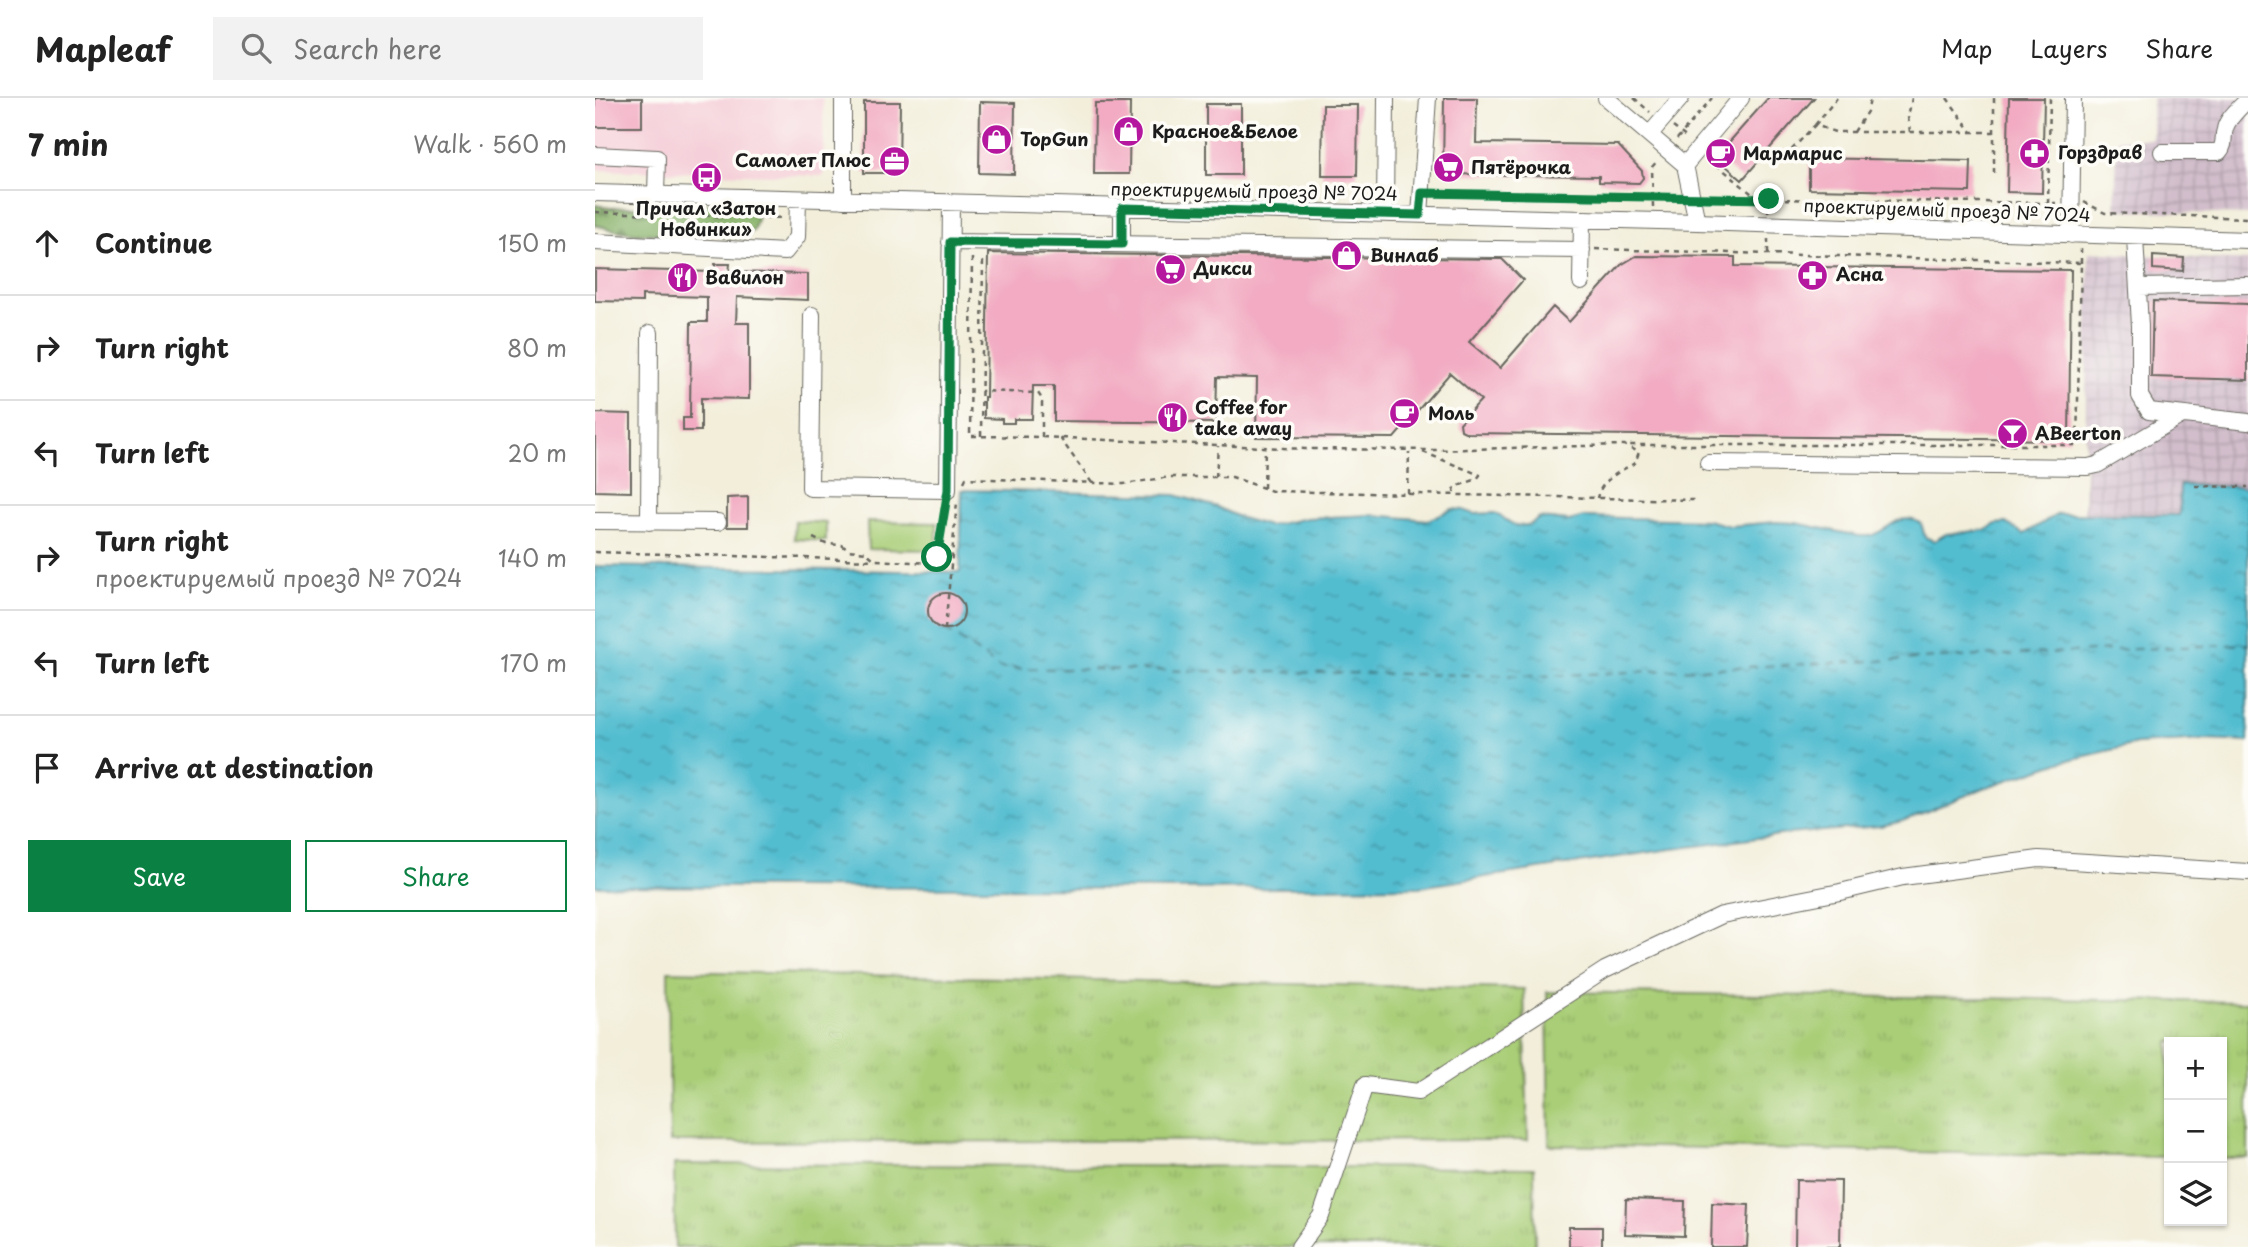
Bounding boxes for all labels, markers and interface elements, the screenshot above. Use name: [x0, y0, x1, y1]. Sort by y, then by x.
search box: [213, 17, 703, 80]
text: Mapleaf: [35, 23, 171, 73]
icon: search: [237, 29, 275, 67]
text: Search here: [293, 29, 442, 68]
text: Map: [1941, 30, 1992, 66]
text: Layers: [2030, 30, 2107, 66]
text: Share: [2145, 30, 2213, 66]
shop icon: Красное&Белое: [1112, 115, 1146, 149]
place label: Красное&Белое: [1152, 117, 1298, 144]
text: 7 min: [28, 121, 109, 166]
shop icon: TopGun: [980, 123, 1014, 157]
place label: TopGun: [1020, 125, 1089, 152]
text: Walk · 560 m: [413, 126, 567, 161]
pharmacy icon: Горздрав: [2018, 136, 2052, 170]
cafe icon: Мармарис: [1703, 137, 1737, 171]
place label: Горздрав: [2058, 138, 2142, 165]
place label: Мармарис: [1743, 139, 1843, 166]
office icon: Самолет Плюс: [877, 144, 911, 178]
place label: Самолет Плюс: [735, 146, 871, 173]
supermarket icon: Пятёрочка: [1431, 151, 1465, 185]
place label: Пятёрочка: [1471, 153, 1572, 180]
bus stop icon: Причал «Затон Новинки»: [689, 161, 723, 195]
street label: проектируемый проезд № 7024: [1110, 174, 1398, 207]
route end: [1753, 183, 1784, 214]
street label: проектируемый проезд № 7024: [1803, 191, 2091, 228]
place label: Причал «Затон Новинки»: [636, 194, 776, 242]
text: Continue: [95, 223, 212, 262]
icon: ahead: [28, 224, 66, 262]
text: 150 m: [498, 225, 567, 260]
shop icon: Винлаб: [1330, 239, 1364, 273]
place label: Винлаб: [1370, 241, 1438, 268]
supermarket icon: Дикси: [1154, 252, 1188, 286]
place label: Дикси: [1193, 254, 1252, 281]
pharmacy icon: Асна: [1796, 258, 1830, 292]
place label: Асна: [1836, 260, 1884, 287]
restaurant icon: Вавилон: [665, 261, 699, 295]
place label: Вавилон: [705, 263, 784, 290]
text: Turn right: [95, 328, 229, 367]
icon: right: [28, 329, 66, 367]
text: 80 m: [507, 330, 567, 365]
place label: Coffee for take away: [1195, 393, 1292, 441]
cafe icon: Моль: [1388, 397, 1422, 431]
place label: Моль: [1428, 399, 1474, 426]
restaurant icon: Coffee for take away: [1155, 401, 1189, 435]
bar icon: ABeerton: [1995, 417, 2029, 451]
place label: ABeerton: [2035, 419, 2121, 446]
text: Turn left: [95, 433, 210, 472]
icon: left: [28, 434, 66, 472]
text: 20 m: [508, 435, 567, 470]
text: Turn right: [95, 521, 229, 560]
icon: right: [28, 539, 66, 577]
text: 140 m: [498, 540, 567, 575]
route start: [921, 541, 952, 572]
text: проектируемый проезд № 7024: [95, 560, 462, 595]
text: Turn left: [95, 643, 210, 682]
icon: left: [28, 644, 66, 682]
text: 170 m: [500, 645, 567, 680]
text: Arrive at destination: [95, 748, 374, 787]
icon: arrive: [28, 749, 66, 787]
button: Save: [28, 840, 291, 912]
button: Share: [305, 840, 567, 912]
map controls: [2164, 1037, 2227, 1226]
button: +: [2164, 1037, 2227, 1100]
button: −: [2164, 1100, 2227, 1163]
button: layers: [2164, 1163, 2227, 1226]

